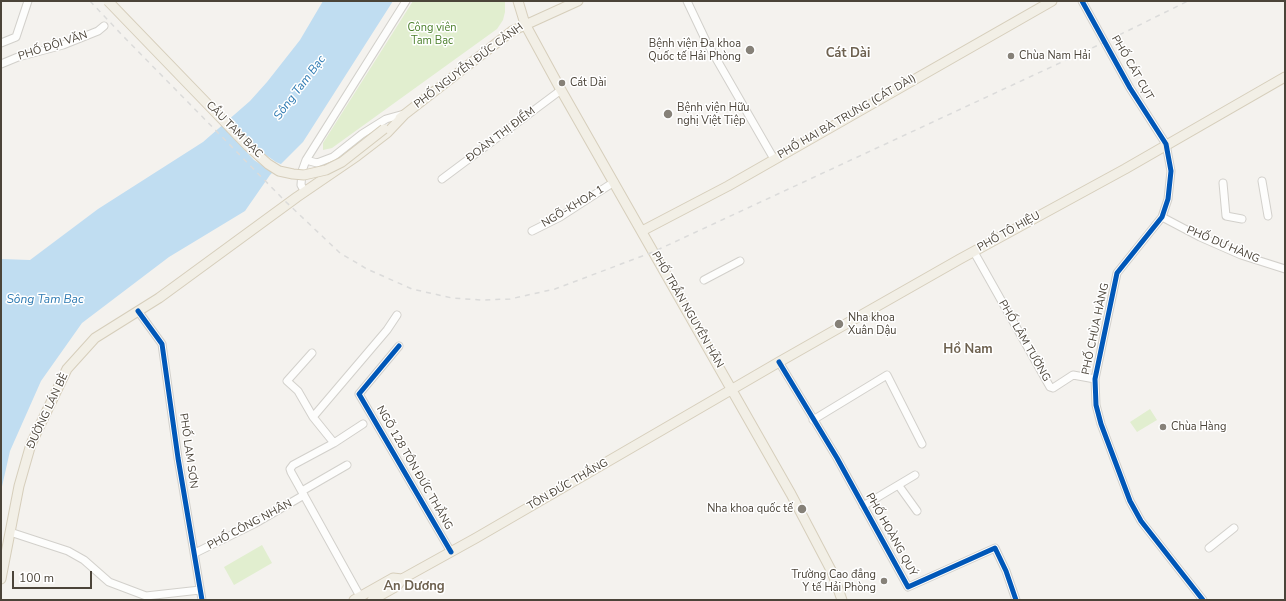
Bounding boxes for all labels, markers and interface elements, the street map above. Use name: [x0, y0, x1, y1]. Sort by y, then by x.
park label: Công viên Tam Bạc: [408, 21, 456, 47]
street label: PHỐ NGUYỄN ĐỨC CẢNH: [412, 21, 526, 111]
street label: PHỐ ĐỘI VĂN: [17, 29, 89, 63]
street label: PHỐ CÁT CỤT: [1108, 33, 1156, 103]
place label: Bệnh viện Đa khoa Quốc tế Hải Phòng: [648, 37, 741, 63]
marker: Bệnh viện Đa khoa Quốc tế Hải Phòng: [744, 44, 756, 56]
district label: Cát Dài: [826, 46, 870, 62]
place label: Chùa Nam Hải: [1019, 49, 1090, 63]
marker: Chùa Nam Hải: [1006, 51, 1016, 61]
water label: Sông Tam Bạc: [271, 53, 329, 123]
street label: PHỐ HAI BÀ TRƯNG (CÁT DÀI): [776, 72, 918, 162]
place label: Cát Dài: [570, 76, 606, 90]
marker: Cát Dài: [557, 78, 567, 88]
street label: CẦU TAM BẠC: [203, 99, 265, 161]
place label: Bệnh viện Hữu nghị Việt Tiệp: [677, 101, 749, 127]
street label: ĐOÀN THỊ ĐIỂM: [464, 105, 538, 165]
marker: Bệnh viện Hữu nghị Việt Tiệp: [662, 108, 674, 120]
street label: NGÕ-KHOA 1: [540, 183, 606, 231]
street label: PHỐ TÔ HIỆU: [975, 209, 1043, 255]
street label: PHỐ DƯ HÀNG: [1184, 224, 1262, 266]
street label: PHỐ TRẦN NGUYÊN HÃN: [648, 249, 726, 371]
street label: PHỐ CHÙA HÀNG: [1080, 282, 1112, 376]
water label: Sông Tam Bạc: [6, 293, 84, 307]
street label: PHỐ LÂM TƯỜNG: [995, 298, 1053, 384]
place label: Nha khoa Xuân Dậu: [848, 311, 896, 337]
marker: Nha khoa Xuân Dậu: [833, 318, 845, 330]
district label: Hồ Nam: [943, 342, 993, 358]
street label: ĐƯỜNG LÁN BÈ: [25, 371, 71, 451]
street label: NGÕ 128 TÔN ĐỨC THẮNG: [373, 404, 455, 532]
street label: PHỐ LAM SƠN: [176, 412, 200, 490]
place label: Chùa Hàng: [1171, 420, 1226, 434]
marker: Chùa Hàng: [1158, 422, 1168, 432]
street label: TÔN ĐỨC THẮNG: [525, 457, 611, 513]
street label: PHỐ HOÀNG QUÝ: [863, 491, 919, 579]
street label: PHỐ CÔNG NHÂN: [205, 497, 295, 553]
place label: Nha khoa quốc tế: [707, 502, 793, 516]
marker: Nha khoa quốc tế: [796, 503, 808, 515]
scale bar: [14, 563, 94, 589]
place label: Trường Cao đẳng Y tế Hải Phòng: [792, 568, 876, 594]
text: 100 m: [19, 570, 54, 586]
marker: Trường Cao đẳng Y tế Hải Phòng: [879, 576, 889, 586]
district label: An Dương: [383, 579, 445, 595]

